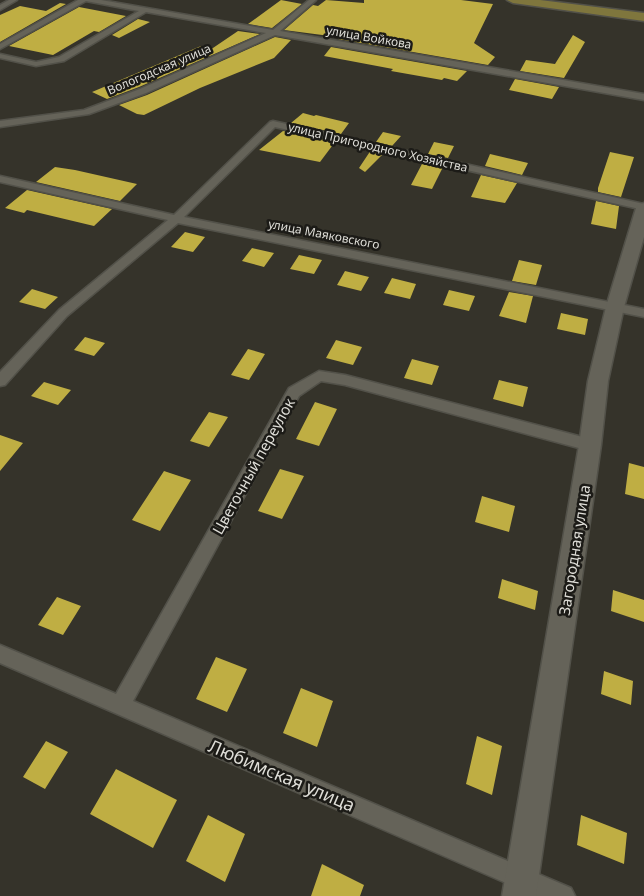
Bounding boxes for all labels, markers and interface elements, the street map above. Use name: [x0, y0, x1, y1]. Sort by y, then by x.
street label: улица Войкова: [325, 21, 413, 53]
street label: Вологодская улица: [104, 39, 214, 99]
street label: улица Пригородного Хозяйства: [287, 118, 469, 176]
street label: улица Маяковского: [267, 215, 381, 253]
street label: Цветочный переулок: [207, 394, 299, 538]
street label: Загородная улица: [554, 483, 594, 617]
street label: Любимская улица: [205, 733, 359, 817]

